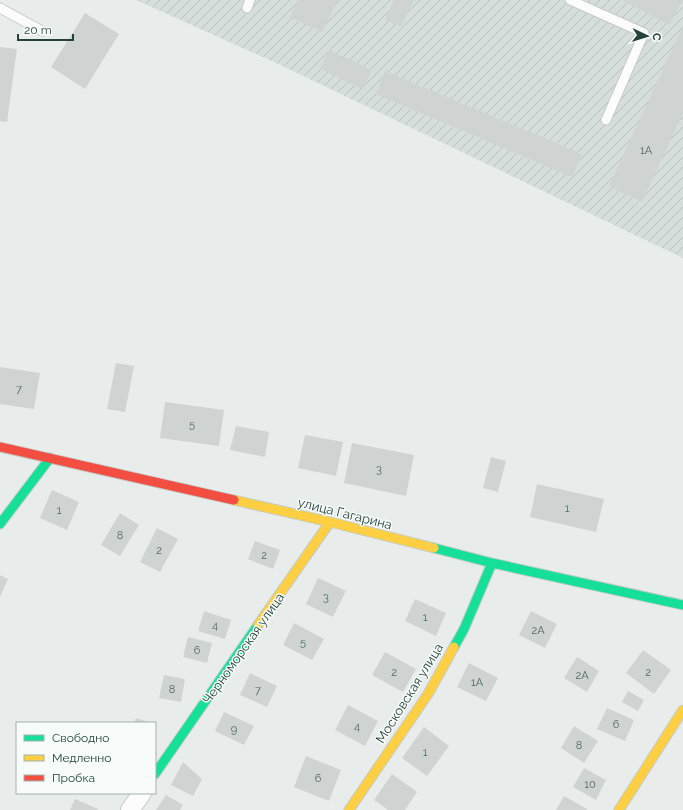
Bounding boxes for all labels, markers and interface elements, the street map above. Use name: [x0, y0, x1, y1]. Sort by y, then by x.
scale bar: [18, 16, 73, 42]
north arrow: [627, 16, 667, 56]
text: 20 m: [24, 23, 52, 37]
text: С: [650, 32, 663, 41]
house number: 1А: [640, 144, 653, 157]
house number: 7: [16, 383, 22, 396]
house number: 5: [189, 418, 195, 431]
house number: 3: [376, 463, 382, 476]
street label: улица Гагарина: [296, 495, 394, 532]
house number: 1: [565, 502, 570, 515]
house number: 1: [57, 504, 62, 517]
house number: 8: [117, 529, 123, 542]
house number: 2: [156, 544, 162, 557]
house number: 2: [261, 549, 267, 562]
street label: Черноморская улица: [200, 590, 287, 707]
house number: 3: [323, 591, 329, 604]
house number: 1: [423, 611, 428, 624]
house number: 4: [212, 619, 218, 632]
house number: 2А: [531, 624, 545, 637]
house number: 5: [300, 636, 306, 649]
street label: Московская улица: [373, 641, 446, 746]
house number: 6: [194, 644, 201, 657]
house number: 2: [391, 666, 397, 679]
house number: 2: [645, 666, 651, 679]
house number: 2А: [575, 669, 589, 682]
house number: 1А: [471, 676, 484, 689]
house number: 8: [169, 683, 175, 696]
house number: 7: [255, 684, 261, 697]
house number: 6: [613, 718, 620, 731]
house number: 4: [354, 720, 360, 733]
legend: [16, 722, 156, 794]
house number: 9: [231, 723, 237, 736]
text: Свободно: [52, 731, 109, 745]
house number: 8: [576, 739, 582, 752]
house number: 1: [423, 746, 428, 759]
text: Медленно: [52, 751, 111, 765]
text: Пробка: [52, 771, 95, 785]
house number: 6: [315, 772, 322, 785]
house number: 10: [584, 778, 596, 791]

